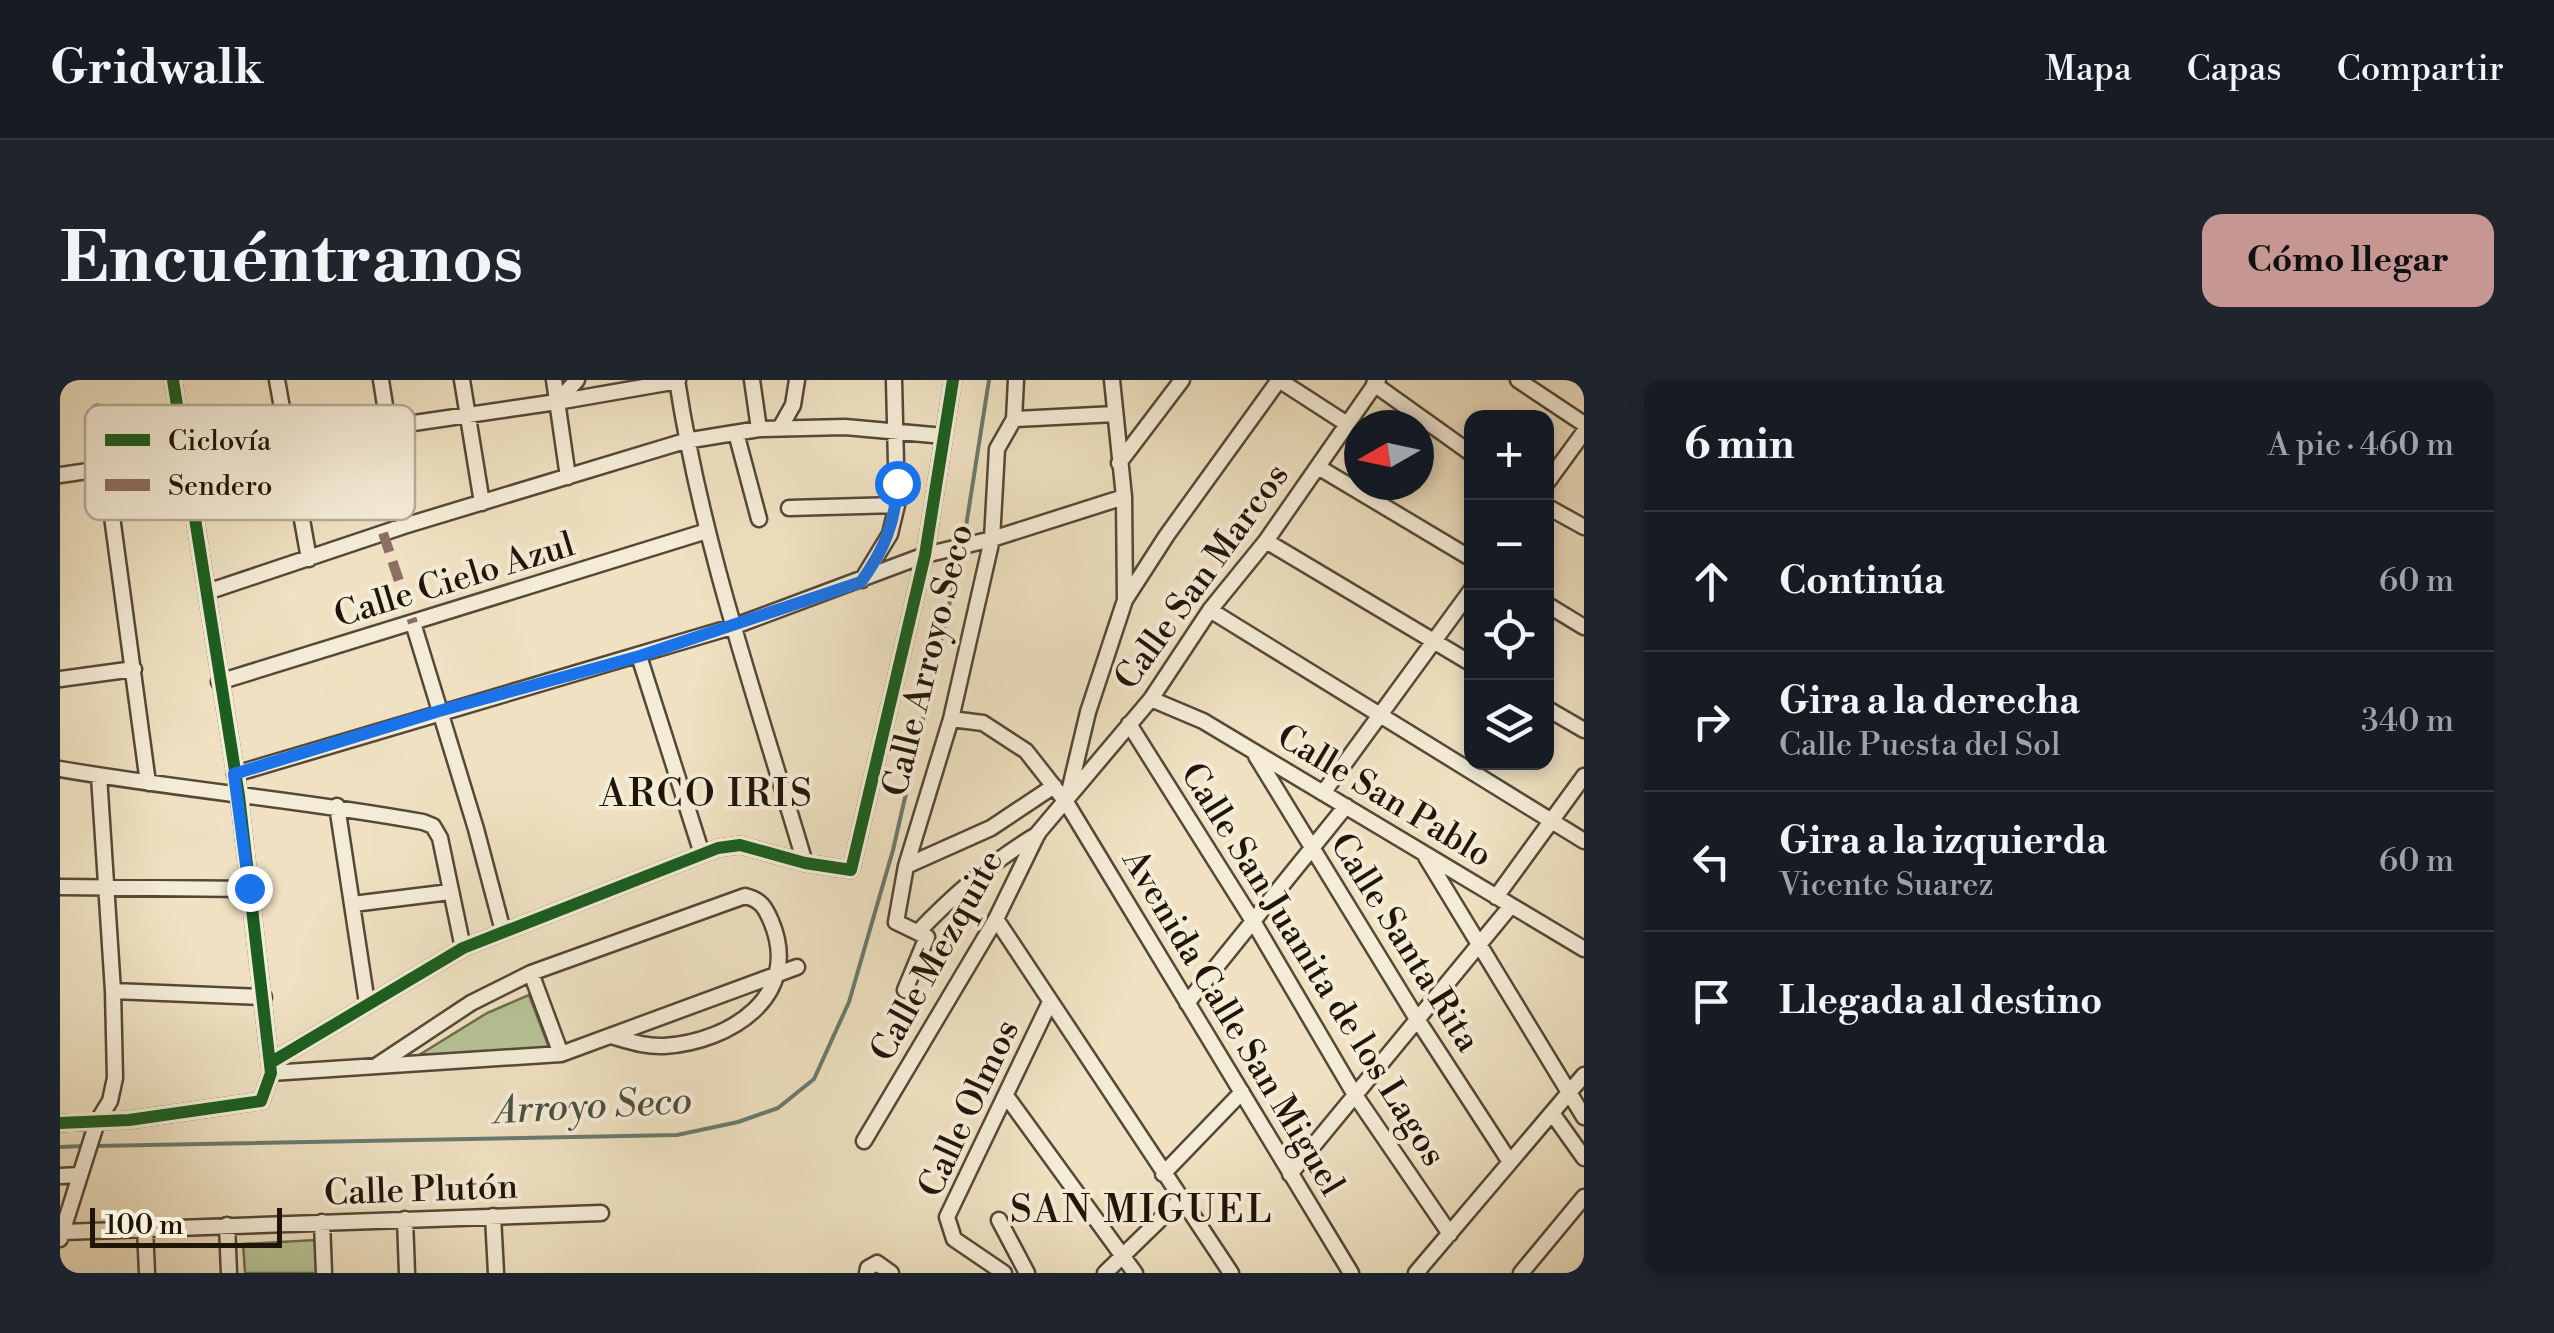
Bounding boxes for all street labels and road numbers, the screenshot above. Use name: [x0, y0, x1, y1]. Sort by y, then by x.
street label: Calle San Marcos: [1106, 455, 1299, 698]
street label: Calle Arroyo Seco: [874, 520, 983, 801]
street label: Calle Cielo Azul: [329, 523, 580, 637]
street label: Calle San Pablo: [1269, 715, 1499, 877]
street label: Calle San Juanita de los Lagos: [1171, 755, 1455, 1174]
street label: Calle Santa Rita: [1320, 825, 1489, 1060]
street label: Avenida Calle San Miguel: [1112, 841, 1353, 1204]
street label: Calle Mezquite: [861, 842, 1013, 1069]
street label: Calle Olmos: [910, 1013, 1029, 1204]
street label: Calle Plutón: [323, 1166, 519, 1215]

